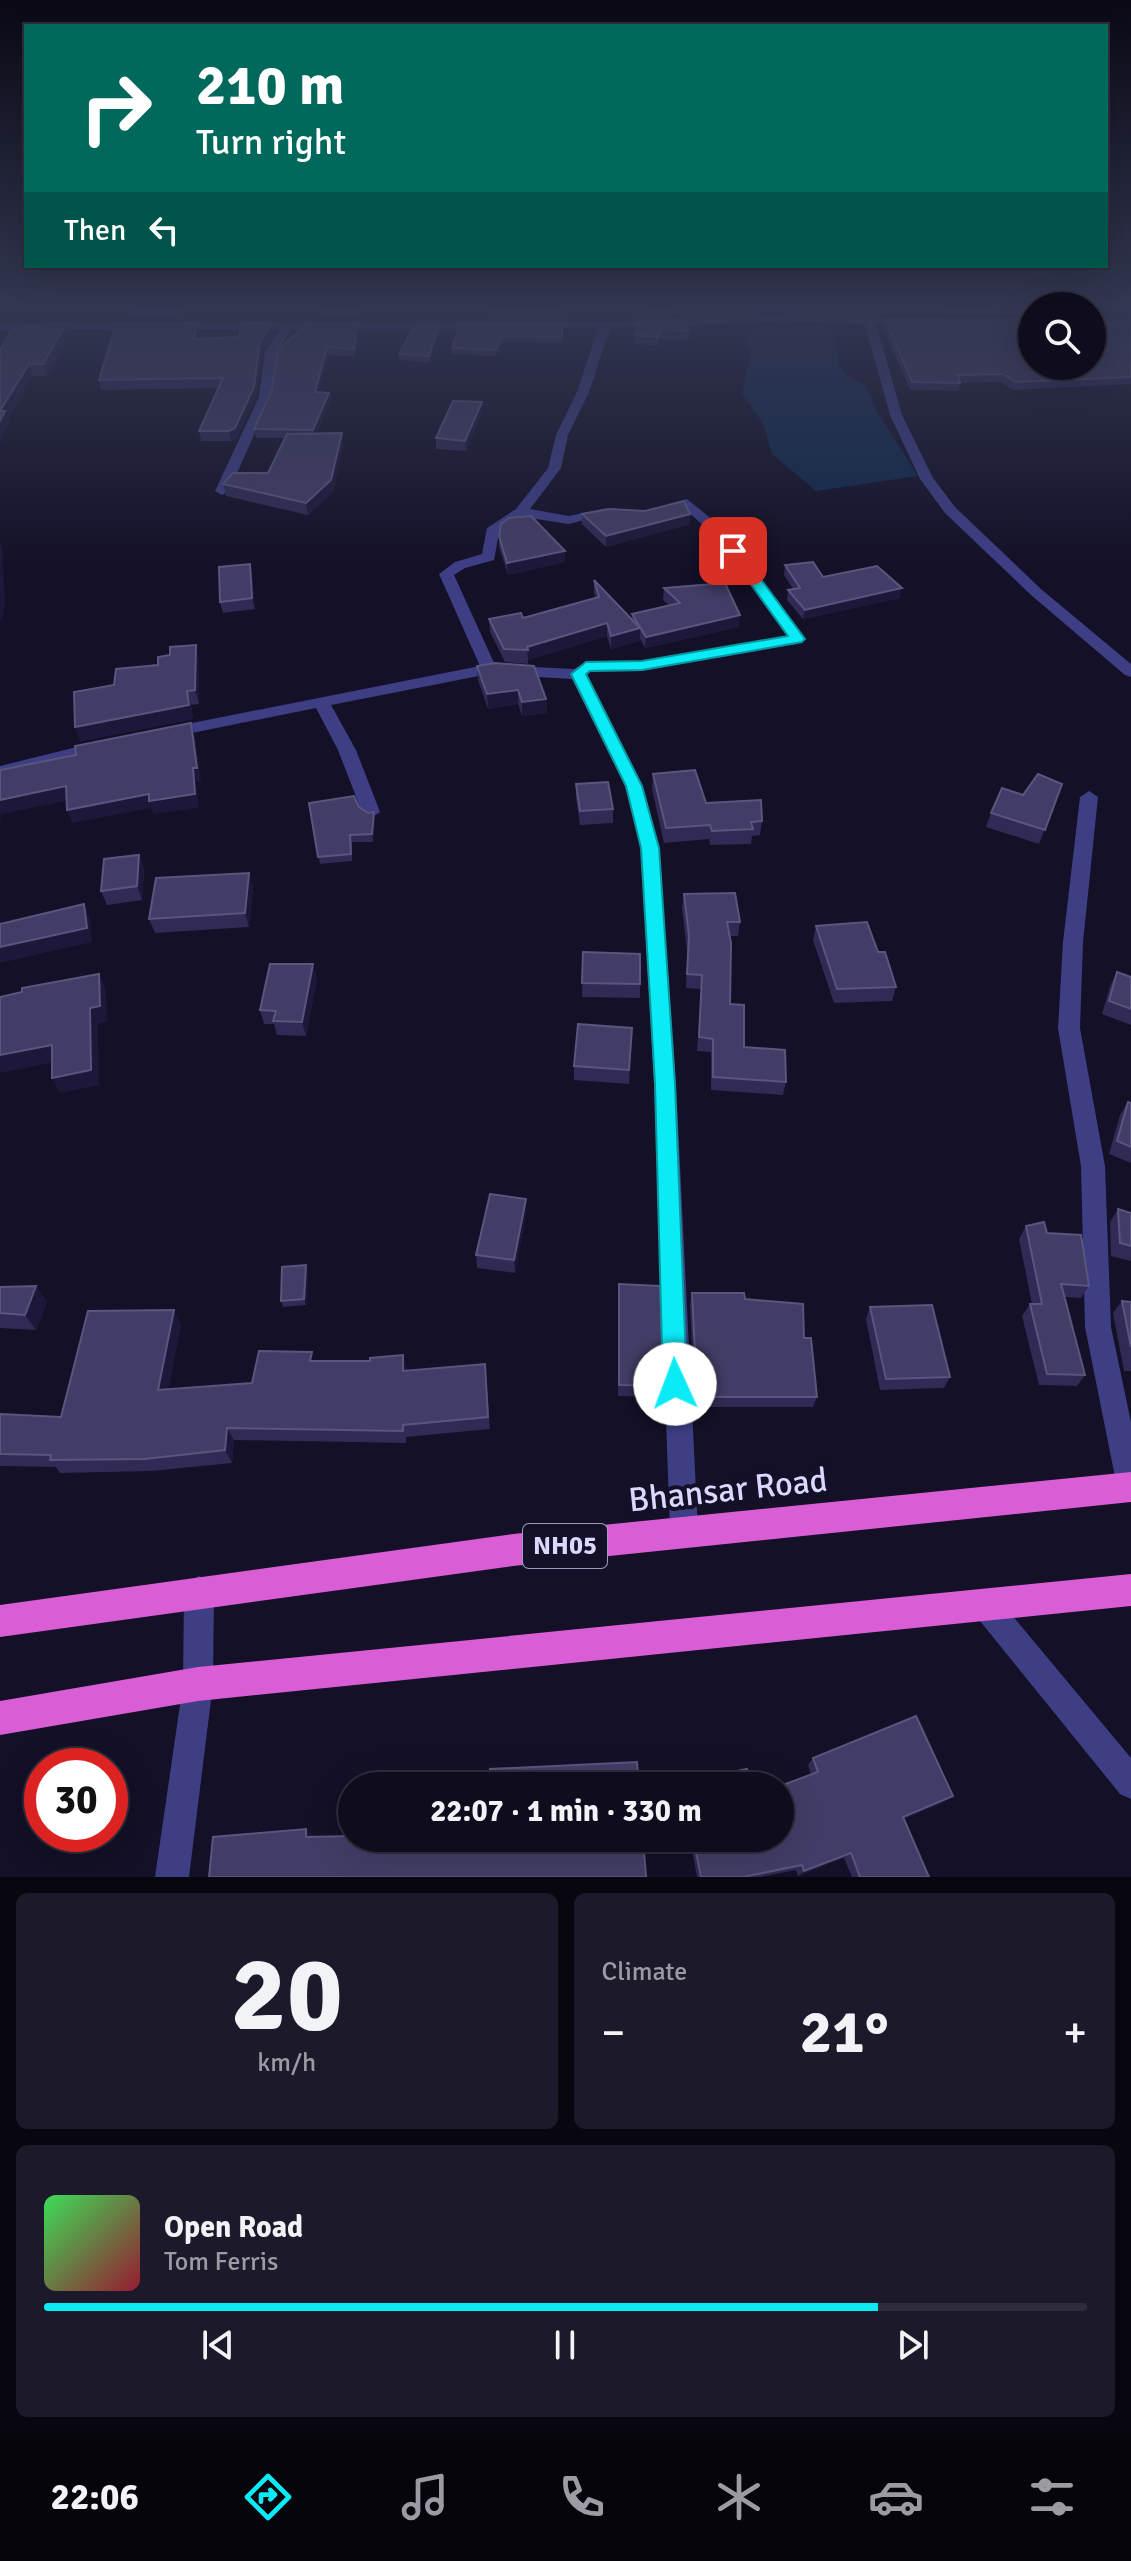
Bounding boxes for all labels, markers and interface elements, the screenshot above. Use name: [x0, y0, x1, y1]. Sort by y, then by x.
text: 210 m: [196, 51, 344, 120]
icon: right: [64, 56, 168, 160]
text: Turn right: [196, 120, 346, 165]
icon: left: [142, 208, 186, 252]
text: Then: [64, 212, 126, 249]
map controls: [1018, 292, 1106, 380]
button: search: [1018, 292, 1106, 380]
pin: [699, 517, 767, 585]
icon: arrive: [711, 529, 755, 573]
position arrow: [633, 1342, 717, 1426]
street label: Bhansar Road: [626, 1459, 830, 1521]
road number: NH05: [523, 1524, 607, 1568]
speed limit sign: 30: [24, 1748, 128, 1852]
text: 22:07 · 1 min · 330 m: [430, 1793, 702, 1830]
text: 20: [231, 1931, 343, 2059]
text: Climate: [602, 1956, 687, 1988]
text: 21°: [800, 1996, 889, 2070]
text: −: [602, 2006, 625, 2060]
text: +: [1063, 2006, 1087, 2060]
text: km/h: [257, 2047, 316, 2079]
text: Open Road: [164, 2209, 303, 2246]
text: Tom Ferris: [164, 2246, 278, 2278]
icon: previous: [196, 2323, 240, 2367]
icon: pause: [543, 2323, 587, 2367]
icon: next: [891, 2323, 935, 2367]
icon: directions: [240, 2469, 296, 2525]
icon: music: [397, 2469, 453, 2525]
icon: phone: [554, 2469, 610, 2525]
icon: climate: [711, 2469, 767, 2525]
icon: car: [868, 2469, 924, 2525]
icon: filters: [1024, 2469, 1080, 2525]
text: 22:06: [50, 2475, 139, 2520]

